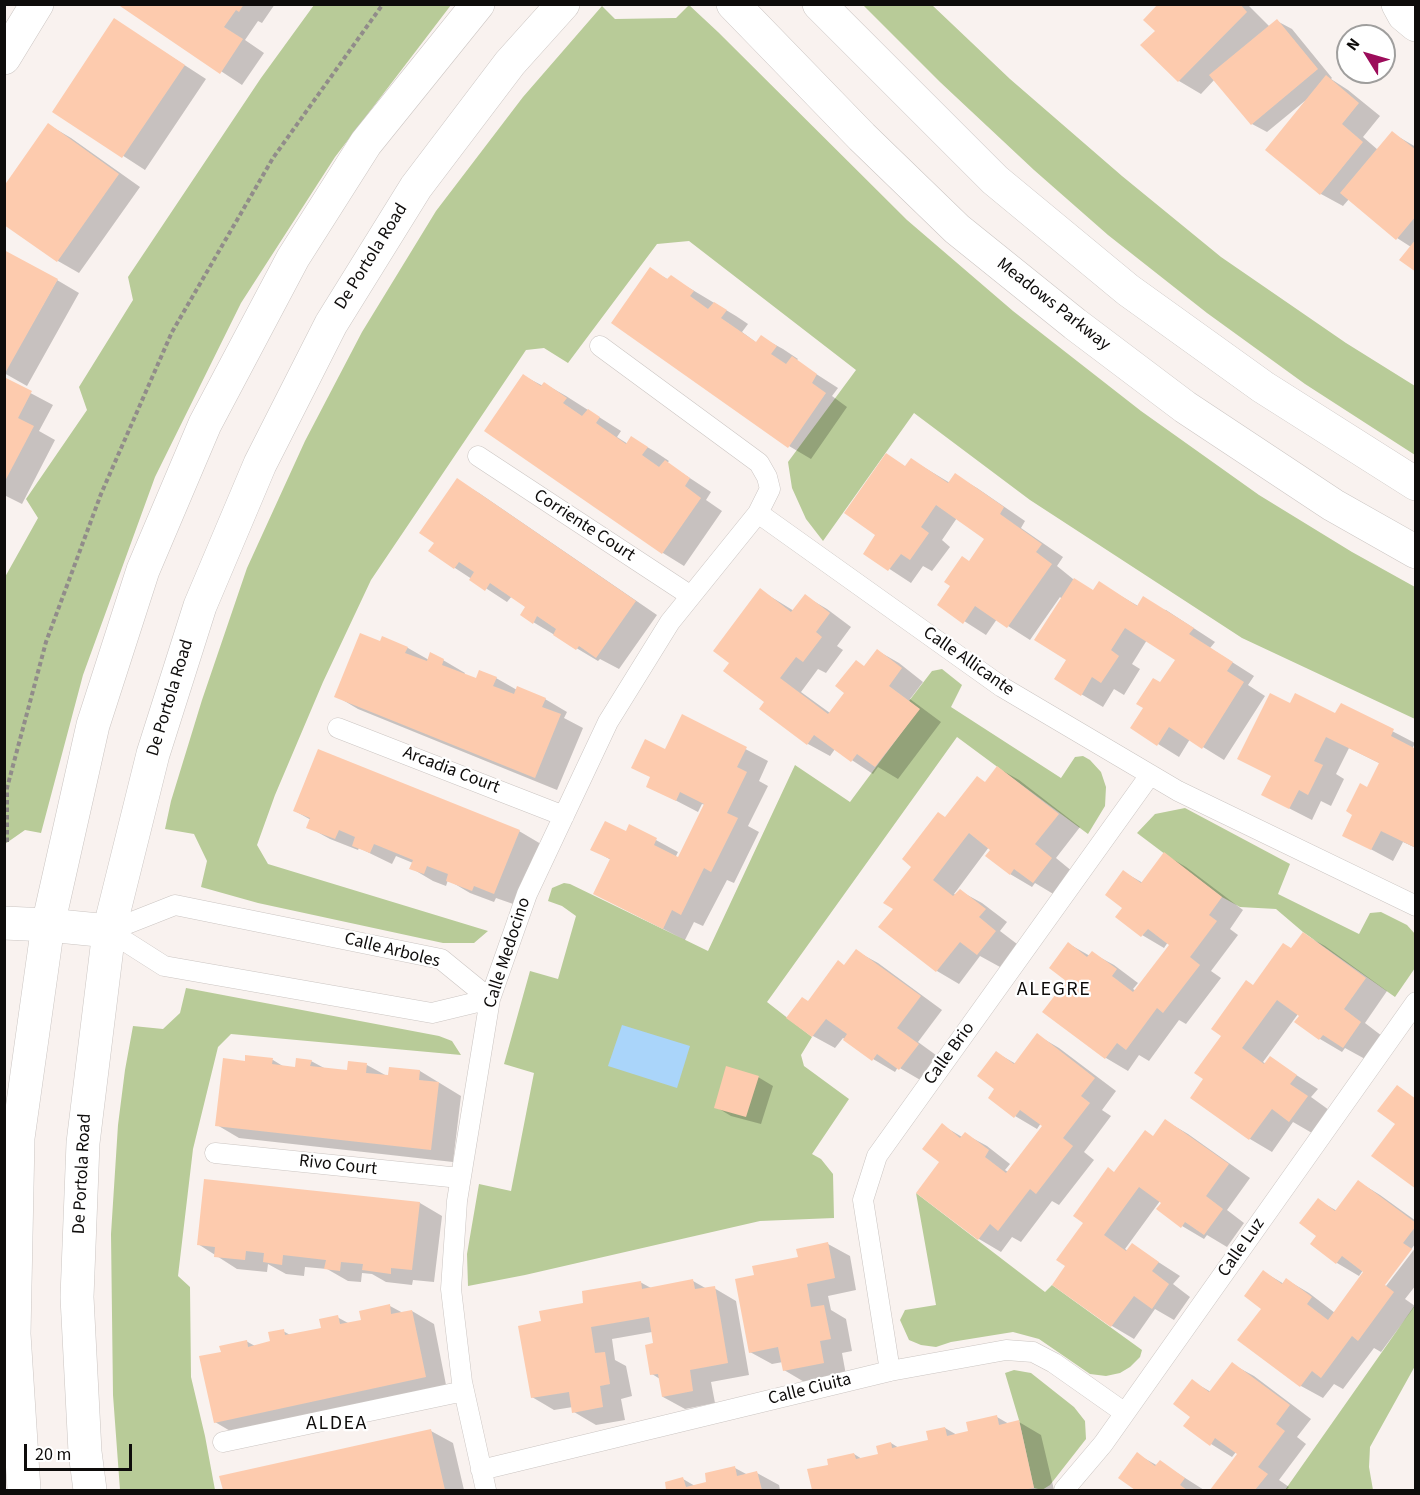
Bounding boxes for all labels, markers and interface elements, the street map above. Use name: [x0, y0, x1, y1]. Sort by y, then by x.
north arrow: [1336, 24, 1396, 84]
text: N: [1341, 34, 1365, 55]
street label: De Portola Road: [331, 200, 413, 314]
street label: Meadows Parkway: [992, 254, 1114, 356]
street label: Corriente Court: [529, 485, 639, 567]
street label: Calle Allicante: [918, 623, 1018, 701]
street label: De Portola Road: [143, 637, 199, 759]
street label: Arcadia Court: [399, 743, 503, 799]
street label: Calle Medocino: [480, 895, 536, 1011]
street label: Calle Arboles: [342, 929, 442, 973]
district label: ALEGRE: [1017, 979, 1091, 1003]
street label: Calle Brio: [920, 1018, 980, 1090]
street label: De Portola Road: [69, 1113, 97, 1235]
street label: Rivo Court: [298, 1151, 378, 1181]
street label: Calle Luz: [1214, 1214, 1270, 1282]
street label: Calle Ciuita: [766, 1369, 854, 1411]
district label: ALDEA: [306, 1413, 368, 1437]
scale bar: [27, 1432, 135, 1470]
text: 20 m: [35, 1442, 71, 1467]

